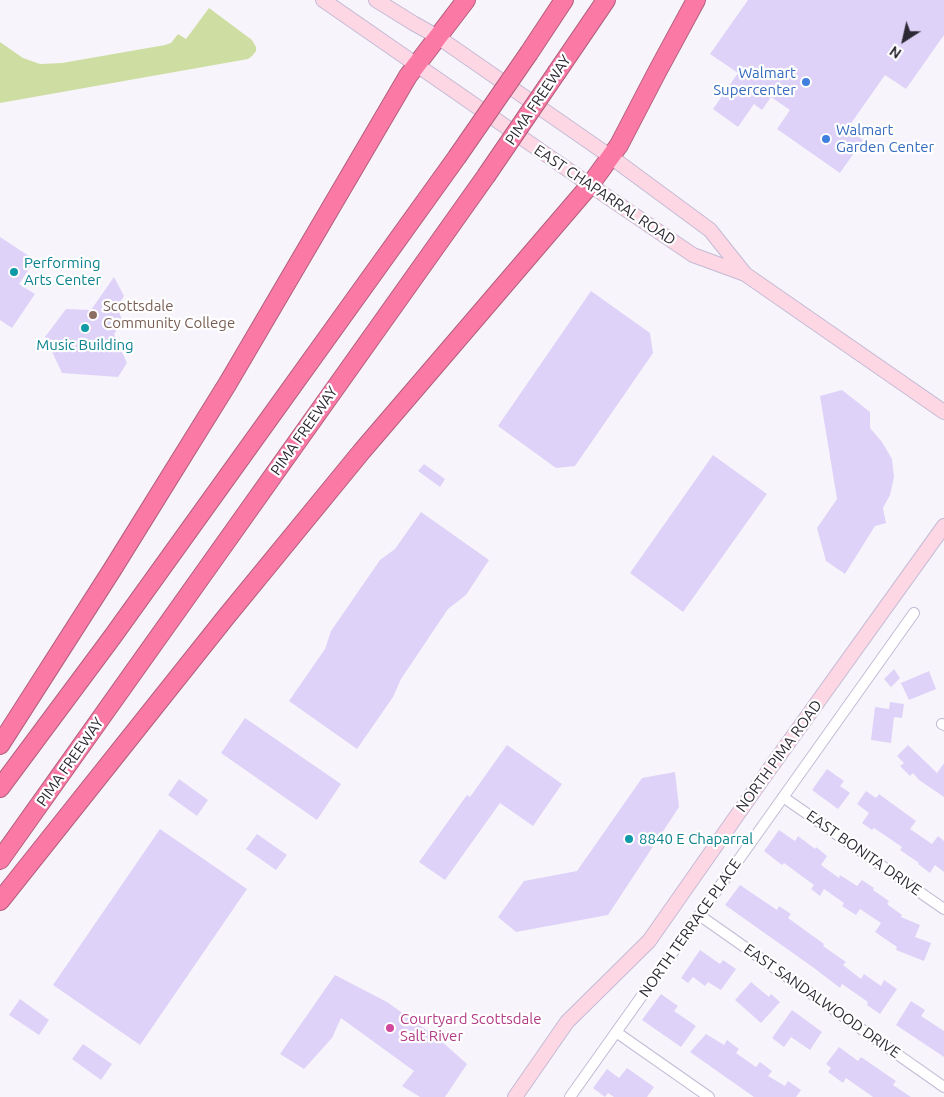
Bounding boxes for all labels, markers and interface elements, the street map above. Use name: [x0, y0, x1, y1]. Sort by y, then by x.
north arrow: [879, 15, 929, 65]
text: N: [887, 43, 904, 62]
street label: PIMA FREEWAY: [501, 52, 575, 148]
place label: Walmart Supercenter: [713, 64, 796, 99]
marker: Walmart Supercenter: [800, 76, 812, 88]
place label: Walmart Garden Center: [836, 121, 934, 156]
marker: Walmart Garden Center: [820, 133, 832, 145]
street label: EAST CHAPARRAL ROAD: [531, 141, 679, 249]
place label: Performing Arts Center: [24, 254, 101, 289]
marker: Performing Arts Center: [8, 266, 20, 278]
place label: Scottsdale Community College: [103, 297, 235, 332]
marker: Scottsdale Community College: [87, 309, 99, 321]
marker: Music Building: [79, 322, 91, 334]
place label: Music Building: [36, 336, 134, 354]
street label: PIMA FREEWAY: [267, 383, 341, 479]
street label: NORTH PIMA ROAD: [732, 696, 826, 816]
street label: PIMA FREEWAY: [33, 714, 107, 810]
street label: EAST BONITA DRIVE: [803, 807, 925, 899]
place label: 8840 E Chaparral: [639, 830, 753, 848]
marker: 8840 E Chaparral: [623, 833, 635, 845]
street label: NORTH TERRACE PLACE: [635, 855, 745, 1001]
street label: EAST SANDALWOOD DRIVE: [740, 940, 904, 1062]
place label: Courtyard Scottsdale Salt River: [400, 1010, 541, 1045]
marker: Courtyard Scottsdale Salt River: [384, 1022, 396, 1034]

